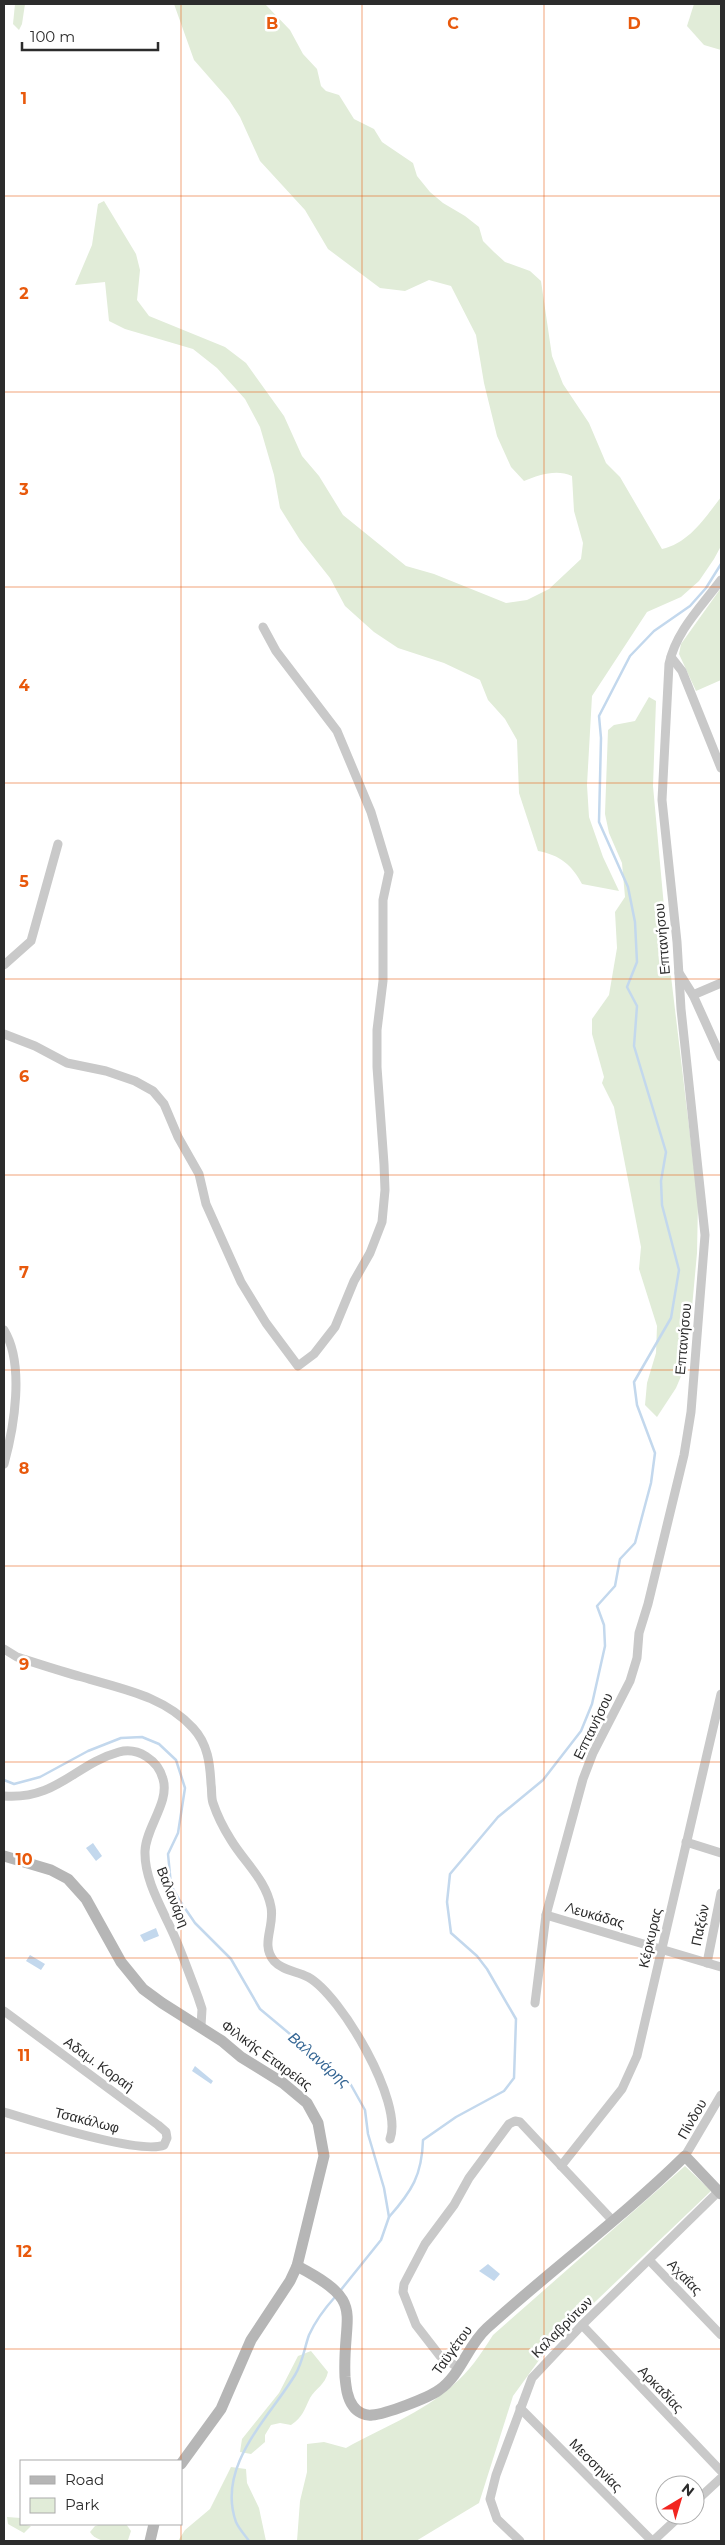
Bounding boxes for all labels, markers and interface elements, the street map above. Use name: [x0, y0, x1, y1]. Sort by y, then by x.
text: B: [266, 14, 278, 33]
text: C: [447, 14, 459, 33]
text: D: [627, 14, 641, 33]
scale bar: [22, 20, 159, 52]
text: 100 m: [30, 27, 75, 46]
text: 1: [21, 89, 27, 108]
text: 2: [19, 284, 29, 303]
text: 3: [18, 480, 29, 499]
text: 4: [18, 676, 30, 695]
text: 5: [19, 872, 29, 891]
street label: Επτανήσου: [650, 902, 674, 976]
text: 6: [19, 1067, 29, 1086]
text: 7: [19, 1263, 29, 1282]
street label: Επτανήσου: [671, 1302, 695, 1376]
text: 8: [19, 1459, 29, 1478]
text: 9: [19, 1655, 29, 1674]
street label: Επτανήσου: [569, 1690, 617, 1762]
text: 10: [15, 1850, 33, 1869]
street label: Βαλανάρη: [153, 1864, 193, 1930]
street label: Λευκάδας: [563, 1898, 627, 1932]
street label: Παξών: [687, 1902, 713, 1948]
street label: Κέρκυρας: [634, 1906, 666, 1970]
street label: Φιλικής Εταιρείας: [218, 2016, 316, 2094]
water label: Βαλανάρης: [285, 2028, 355, 2092]
street label: Αδαμ. Κοραή: [60, 2033, 138, 2095]
text: 11: [18, 2046, 30, 2065]
street label: Πίνδου: [673, 2096, 711, 2142]
street label: Τσακάλωφ: [53, 2103, 121, 2137]
text: 12: [16, 2242, 32, 2261]
street label: Αχαΐας: [664, 2255, 707, 2299]
street label: Καλαβρύτων: [527, 2292, 597, 2362]
street label: Ταϋγέτου: [428, 2322, 476, 2378]
street label: Αρκαδίας: [634, 2362, 688, 2416]
street label: Μεσσηνίας: [566, 2435, 627, 2496]
legend: [20, 2460, 182, 2525]
text: Road: [65, 2470, 104, 2489]
north arrow: [655, 2475, 705, 2525]
text: N: [678, 2479, 698, 2500]
text: Park: [65, 2495, 99, 2514]

